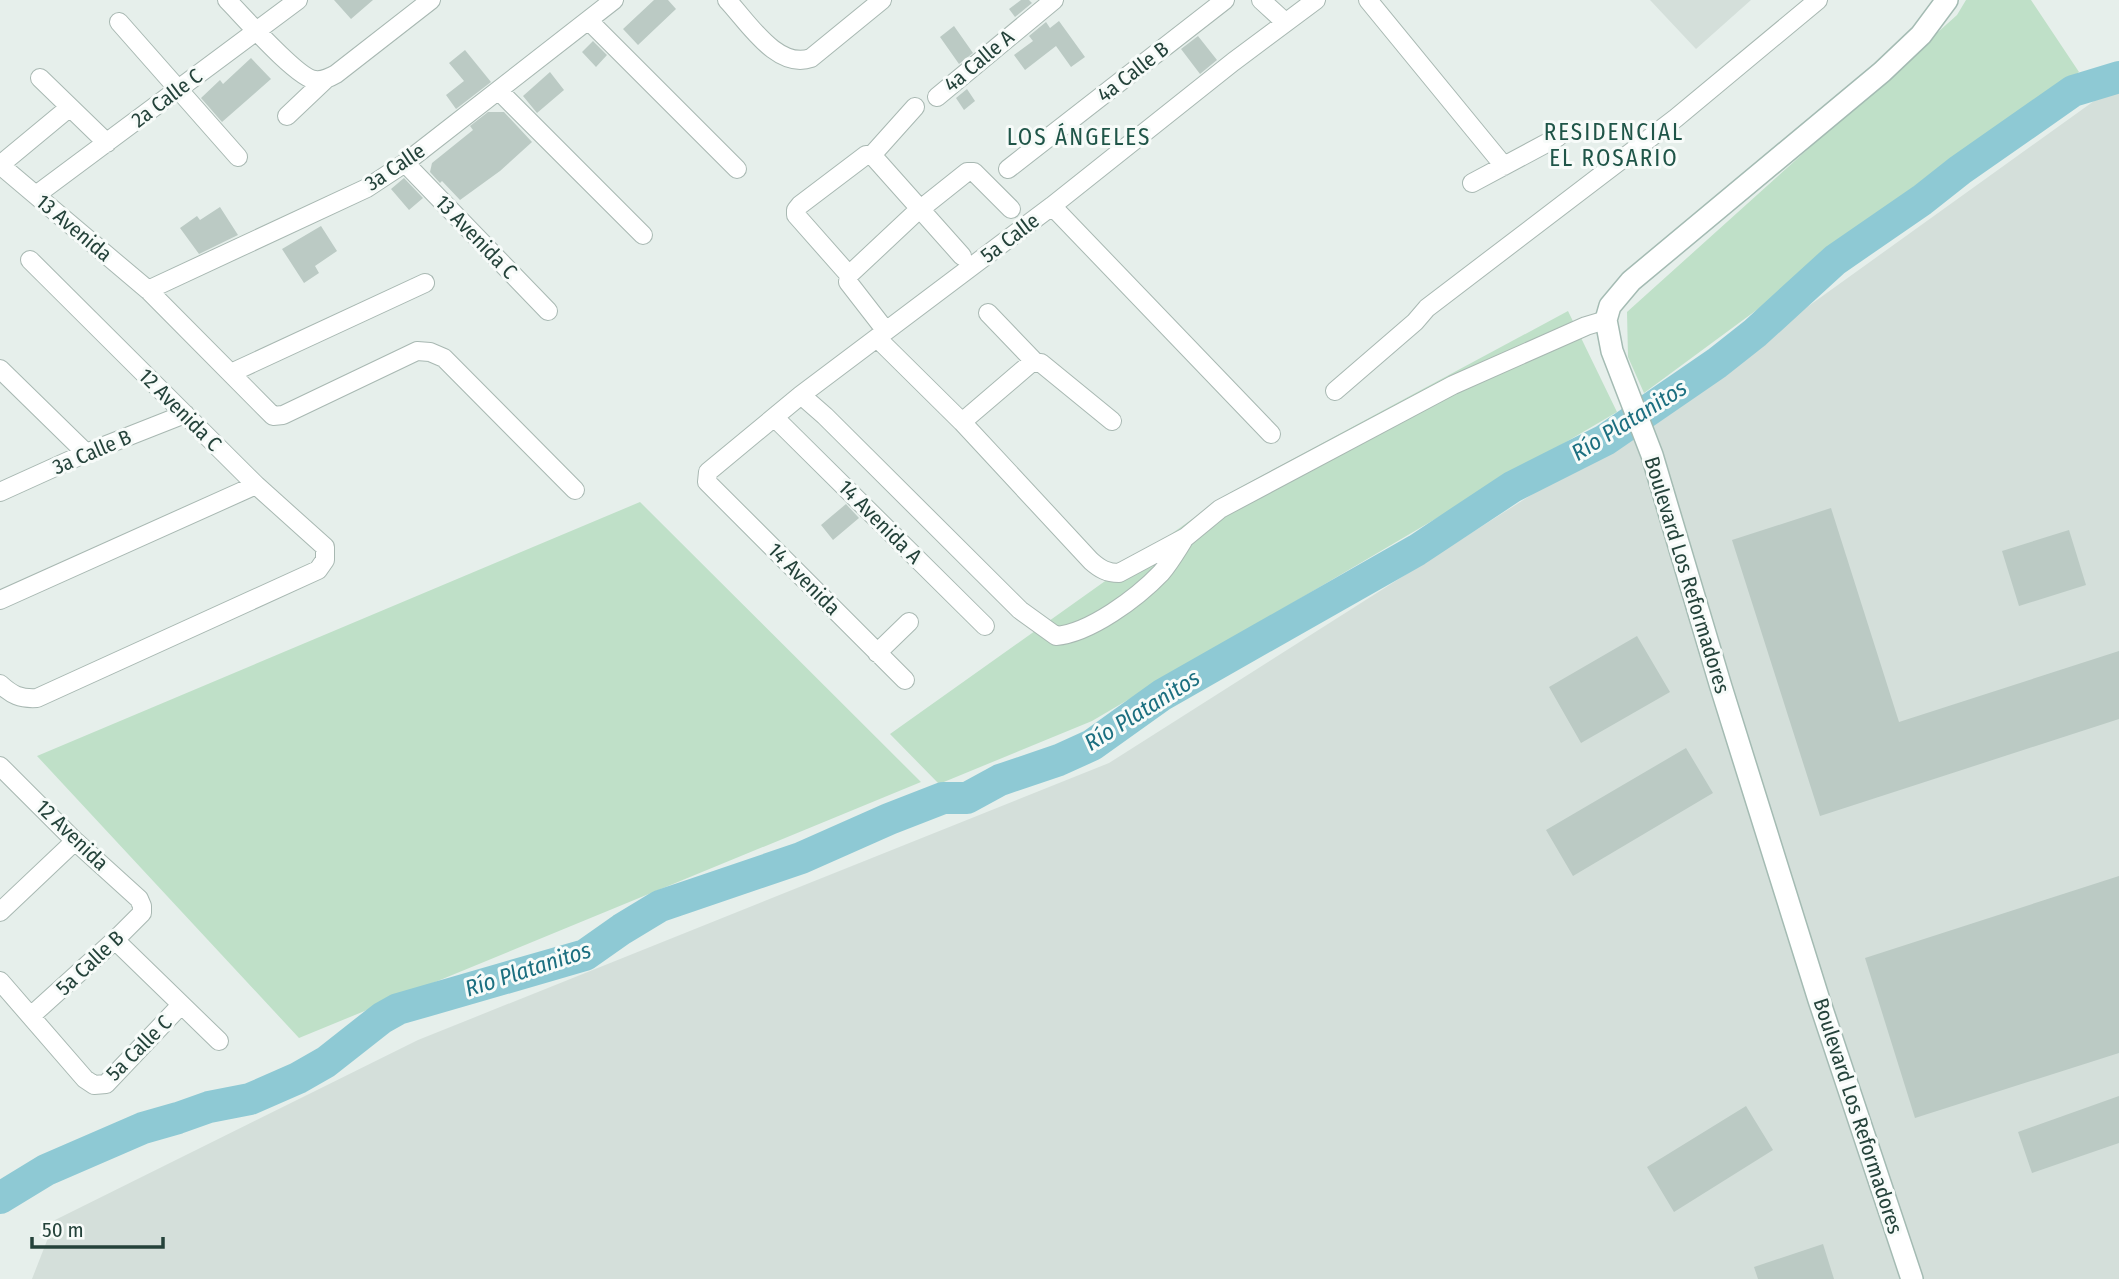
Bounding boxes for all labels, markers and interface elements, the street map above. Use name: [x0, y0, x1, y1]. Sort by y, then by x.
street label: 4a Calle A: [939, 24, 1019, 98]
street label: 4a Calle B: [1092, 36, 1174, 108]
street label: 2a Calle C: [127, 63, 208, 133]
district label: RESIDENCIAL EL ROSARIO: [1544, 118, 1684, 172]
district label: LOS ÁNGELES: [1007, 122, 1151, 151]
street label: 3a Calle: [360, 138, 430, 196]
street label: 13 Avenida: [31, 189, 117, 267]
street label: 13 Avenida C: [430, 190, 523, 285]
street label: 5a Calle: [976, 208, 1044, 268]
street label: 12 Avenida C: [133, 363, 227, 457]
water label: Río Platanitos: [1566, 373, 1692, 466]
street label: 3a Calle B: [49, 424, 135, 480]
street label: Boulevard Los Reformadores: [1639, 453, 1735, 697]
street label: 14 Avenida A: [833, 475, 927, 569]
street label: 14 Avenida: [762, 537, 846, 621]
water label: Río Platanitos: [1079, 663, 1205, 756]
street label: 12 Avenida: [30, 794, 114, 876]
street label: 5a Calle B: [51, 925, 129, 1001]
water label: Río Platanitos: [462, 935, 595, 1002]
street label: Boulevard Los Reformadores: [1808, 995, 1908, 1237]
street label: 5a Calle C: [101, 1009, 178, 1086]
scale bar: [32, 1206, 163, 1250]
text: 50 m: [42, 1217, 84, 1243]

